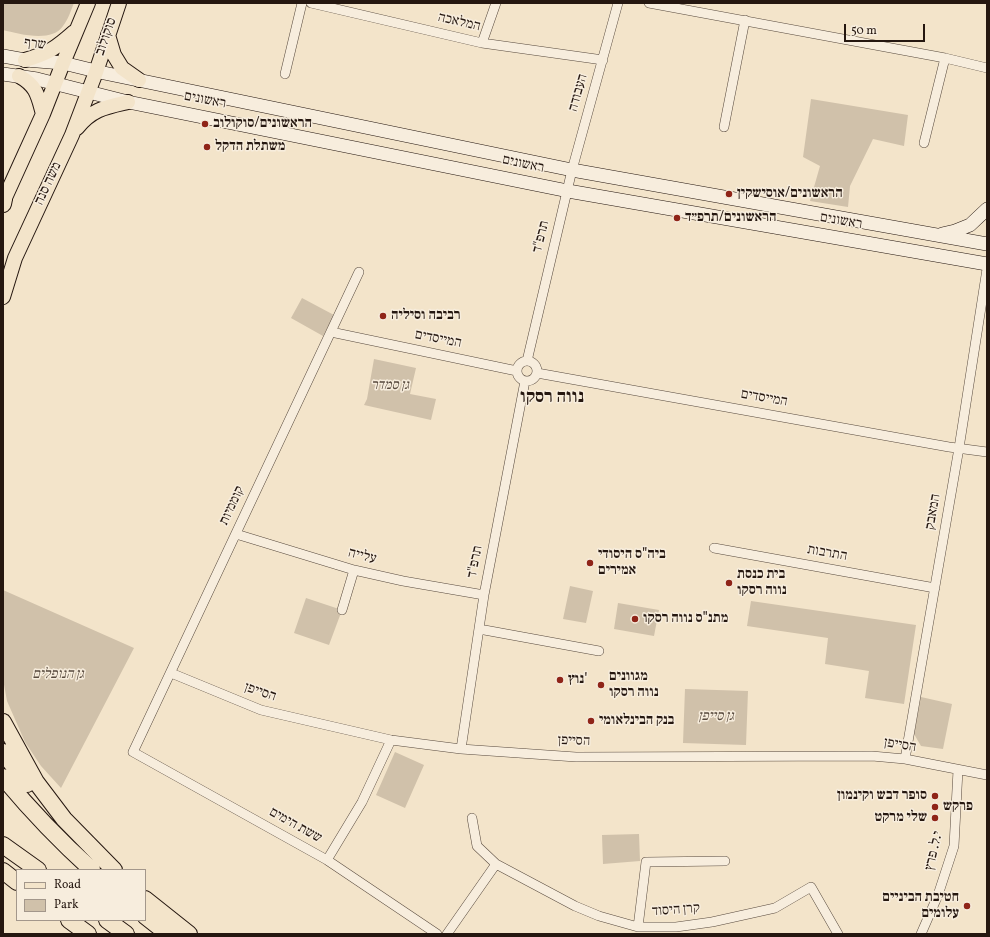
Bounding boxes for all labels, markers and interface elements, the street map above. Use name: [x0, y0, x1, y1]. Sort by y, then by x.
street label: המלאכה: [436, 10, 482, 36]
street label: סוקולוב: [93, 16, 121, 58]
scale bar: [846, 16, 927, 42]
text: 50 m: [851, 23, 877, 39]
street label: שרף: [23, 35, 47, 55]
street label: העבודה: [566, 72, 592, 114]
street label: ראשונים: [183, 89, 227, 113]
place label: הראשונים/סוקולוב: [213, 116, 312, 132]
marker: הראשונים/סוקולוב: [200, 119, 210, 129]
place label: משתלת הדקל: [215, 139, 285, 155]
marker: משתלת הדקל: [202, 142, 212, 152]
street label: ראשונים: [500, 152, 546, 178]
street label: משה סנה: [32, 160, 66, 208]
place label: הראשונים/אוסישקין: [737, 186, 843, 202]
marker: הראשונים/אוסישקין: [724, 189, 734, 199]
place label: הראשונים/תרפ״ד: [685, 210, 776, 226]
street label: ראשונים: [819, 210, 863, 234]
marker: הראשונים/תרפ״ד: [672, 213, 682, 223]
street label: תרפ"ד: [530, 219, 554, 255]
place label: רביבה וסיליה: [391, 308, 461, 324]
marker: רביבה וסיליה: [378, 311, 388, 321]
street label: המייסדים: [413, 327, 463, 353]
park label: גן סמדר: [371, 378, 409, 394]
street label: המייסדים: [739, 387, 789, 411]
district label: נווה רסקו: [520, 388, 584, 410]
street label: קוממיות: [217, 484, 249, 528]
street label: המאבק: [923, 493, 945, 531]
street label: התרבות: [806, 542, 848, 566]
street label: תרפ"ד: [465, 544, 487, 580]
street label: עלייה: [346, 545, 378, 569]
place label: ביה"ס היסודי אמירים: [598, 547, 666, 580]
marker: ביה"ס היסודי אמירים: [585, 558, 595, 568]
place label: בית כנסת נווה רסקו: [737, 567, 787, 600]
marker: בית כנסת נווה רסקו: [724, 578, 734, 588]
place label: מתנ"ס נווה רסקו: [643, 611, 728, 627]
marker: מתנ"ס נווה רסקו: [630, 614, 640, 624]
park label: גן הנופלים: [32, 667, 84, 683]
place label: מגוונים נווה רסקו: [609, 669, 659, 702]
place label: נוץ': [568, 672, 587, 688]
marker: נוץ': [555, 675, 565, 685]
street label: הסייפן: [242, 680, 278, 706]
marker: מגוונים נווה רסקו: [596, 680, 606, 690]
park label: גן סייפן: [698, 709, 734, 725]
place label: בנק הבינלאומי: [599, 713, 674, 729]
marker: בנק הבינלאומי: [586, 716, 596, 726]
street label: הסייפן: [557, 733, 591, 751]
street label: הסייפן: [883, 735, 917, 757]
place label: סופר דבש וקינמון: [837, 788, 927, 804]
marker: סופר דבש וקינמון: [930, 791, 940, 801]
place label: פרקש: [943, 799, 973, 815]
marker: פרקש: [930, 802, 940, 812]
street label: ששת הימים: [266, 805, 324, 847]
place label: שלי מרקט: [875, 810, 927, 826]
marker: שלי מרקט: [930, 813, 940, 823]
street label: י.ל. פרץ: [922, 830, 948, 872]
legend: [16, 869, 146, 921]
text: Road: [54, 877, 81, 893]
place label: חטיבת הביניים עלומים: [882, 890, 959, 922]
text: Park: [54, 897, 79, 913]
street label: קרן היסוד: [651, 901, 701, 921]
marker: חטיבת הביניים עלומים: [962, 901, 972, 911]

